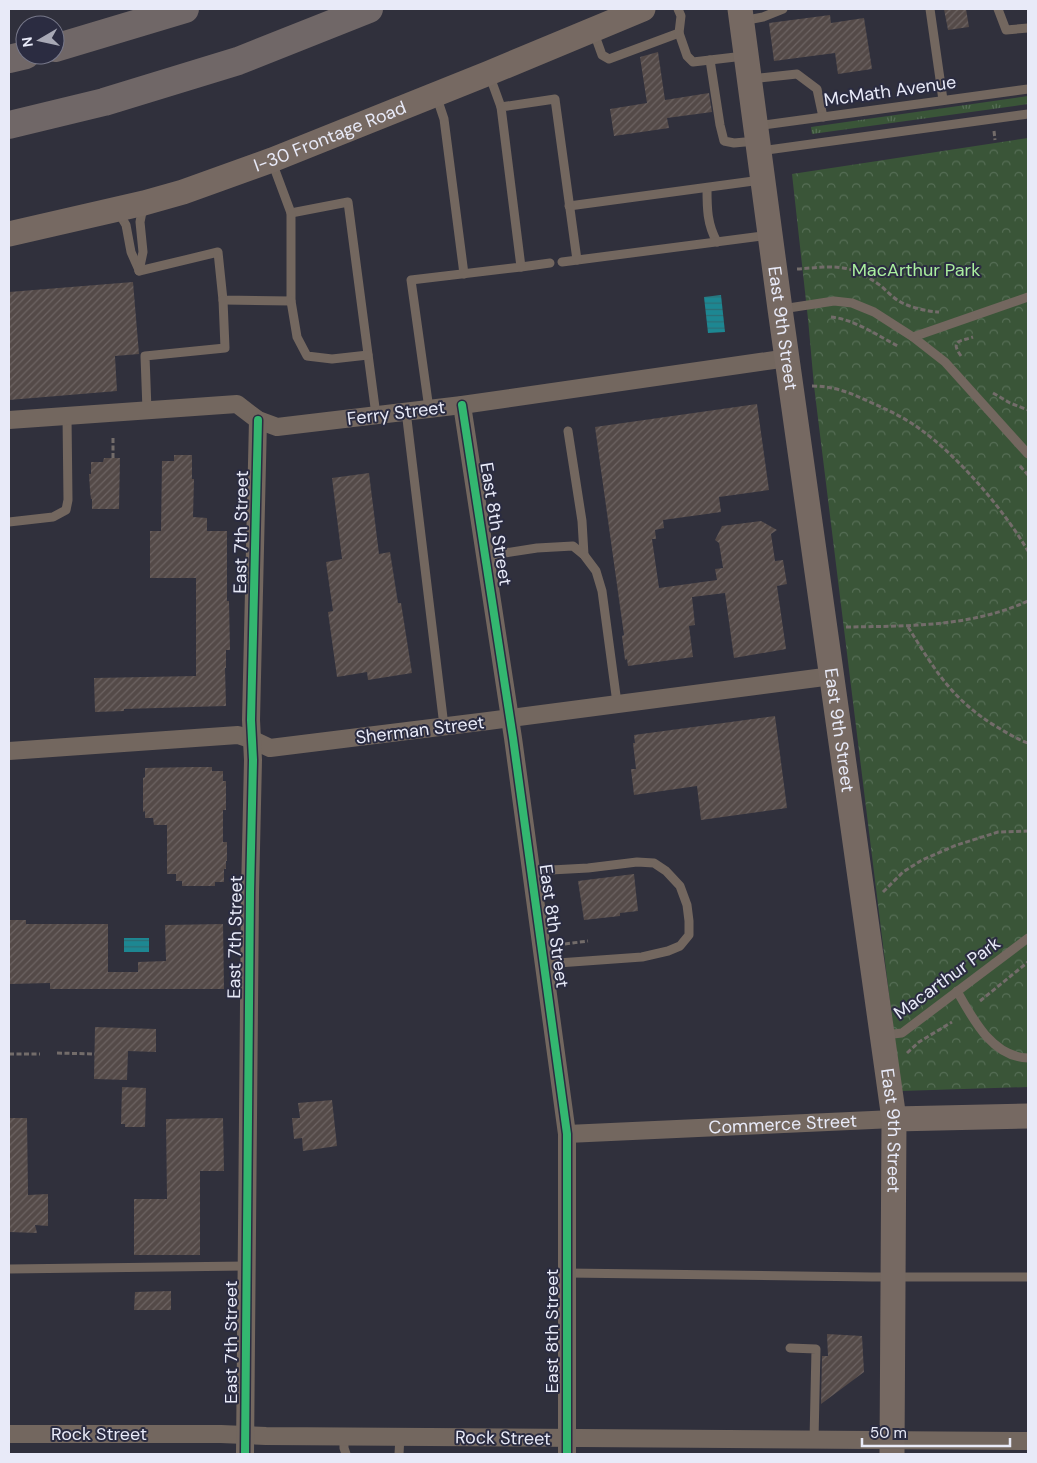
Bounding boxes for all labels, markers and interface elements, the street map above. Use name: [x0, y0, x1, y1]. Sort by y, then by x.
north arrow: [15, 15, 65, 65]
text: N: [17, 36, 37, 48]
street label: McMath Avenue: [822, 70, 958, 112]
street label: I-30 Frontage Road: [250, 95, 410, 178]
park label: MacArthur Park: [852, 258, 980, 282]
street label: East 9th Street: [762, 265, 803, 392]
street label: Ferry Street: [346, 395, 446, 431]
street label: East 8th Street: [474, 461, 518, 587]
street label: East 7th Street: [228, 470, 254, 594]
street label: East 9th Street: [819, 667, 860, 794]
street label: Sherman Street: [354, 710, 486, 750]
street label: East 8th Street: [533, 863, 575, 989]
street label: East 7th Street: [222, 875, 248, 999]
street label: Macarthur Park: [889, 931, 1005, 1025]
street label: East 9th Street: [875, 1067, 906, 1193]
street label: Commerce Street: [708, 1109, 858, 1139]
street label: East 8th Street: [540, 1269, 564, 1393]
street label: East 7th Street: [219, 1280, 243, 1404]
scale bar: [862, 1416, 1010, 1448]
street label: Rock Street: [51, 1422, 147, 1446]
text: 50 m: [870, 1423, 907, 1443]
street label: Rock Street: [455, 1425, 551, 1451]

